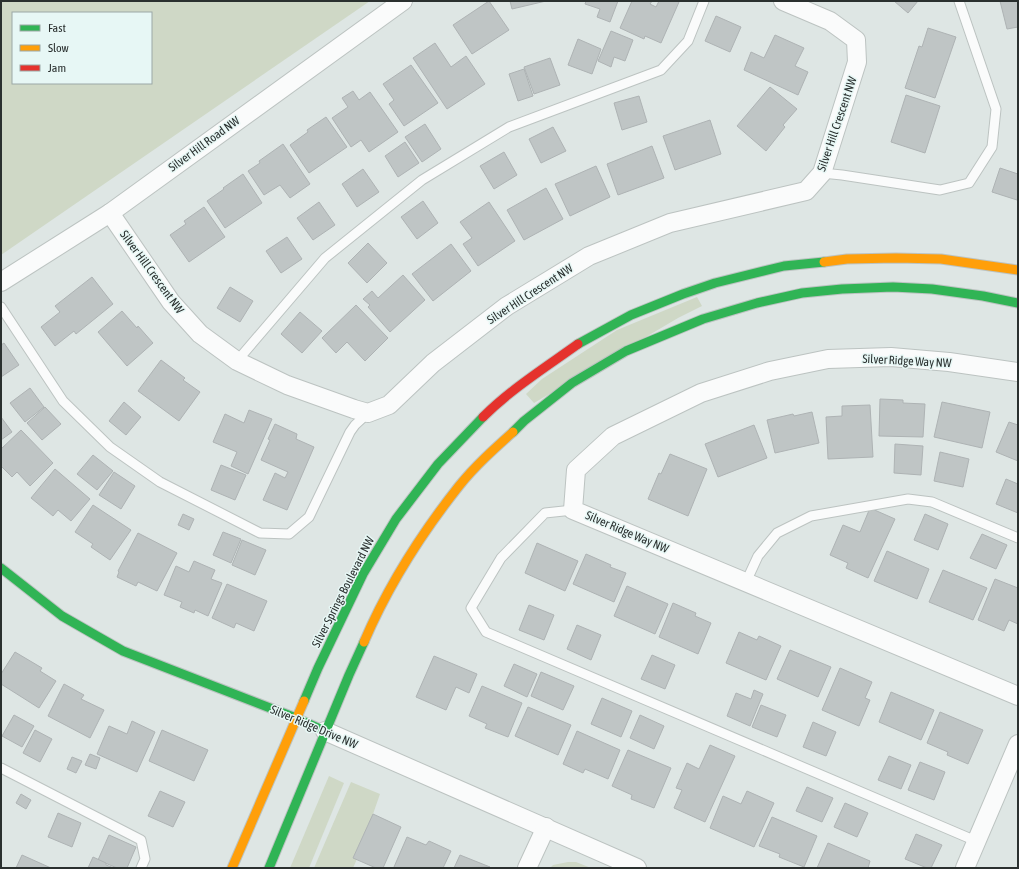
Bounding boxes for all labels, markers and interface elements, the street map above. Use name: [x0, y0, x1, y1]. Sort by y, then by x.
legend: [12, 12, 152, 84]
text: Fast: [48, 21, 66, 35]
text: Slow: [48, 41, 69, 55]
text: Jam: [48, 61, 66, 75]
street label: Silver Hill Crescent NW: [814, 75, 860, 173]
street label: Silver Hill Road NW: [166, 113, 242, 174]
street label: Silver Hill Crescent NW: [117, 228, 187, 317]
street label: Silver Hill Crescent NW: [485, 261, 576, 327]
street label: Silver Ridge Way NW: [862, 352, 952, 370]
street label: Silver Ridge Way NW: [583, 508, 671, 556]
street label: Silver Springs Boulevard NW: [309, 534, 377, 650]
street label: Silver Ridge Drive NW: [268, 702, 360, 752]

